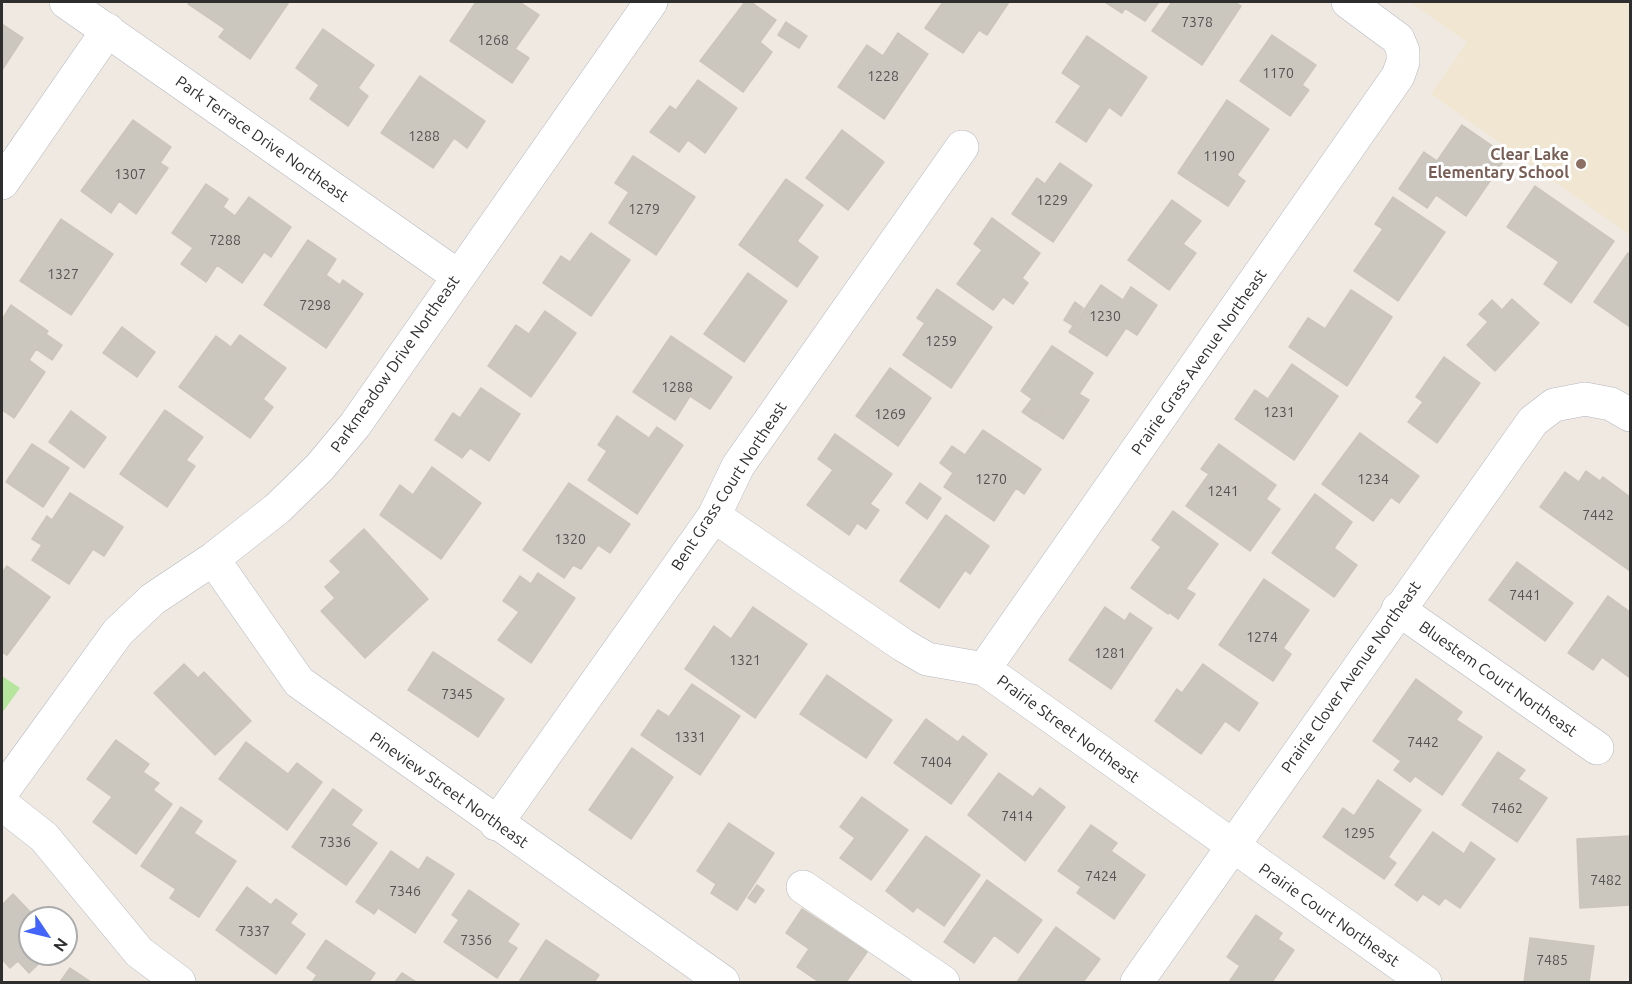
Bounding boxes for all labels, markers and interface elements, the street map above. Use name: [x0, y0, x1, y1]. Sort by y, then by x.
house number: 7378: [1181, 14, 1213, 30]
house number: 1268: [477, 32, 509, 48]
house number: 1170: [1262, 65, 1294, 81]
house number: 1228: [867, 68, 899, 84]
street label: Park Terrace Drive Northeast: [172, 72, 352, 206]
house number: 1288: [408, 128, 440, 144]
place label: Clear Lake Elementary School: [1428, 145, 1569, 183]
house number: 1190: [1203, 148, 1235, 164]
marker: Clear Lake Elementary School: [1574, 157, 1588, 171]
house number: 1307: [114, 166, 146, 182]
house number: 1229: [1036, 192, 1068, 208]
house number: 1279: [628, 201, 660, 217]
house number: 7288: [209, 232, 241, 248]
street label: Prairie Grass Avenue Northeast: [1127, 265, 1271, 459]
house number: 1327: [47, 266, 79, 282]
street label: Parkmeadow Drive Northeast: [326, 272, 464, 456]
house number: 7298: [299, 297, 331, 313]
house number: 1230: [1089, 308, 1121, 324]
house number: 1259: [925, 333, 957, 349]
house number: 1288: [661, 379, 693, 395]
street label: Bent Grass Court Northeast: [667, 398, 791, 574]
house number: 1231: [1263, 404, 1295, 420]
house number: 1269: [874, 406, 906, 422]
house number: 1270: [975, 471, 1007, 487]
house number: 1234: [1357, 471, 1389, 487]
house number: 1241: [1207, 483, 1239, 499]
house number: 7442: [1582, 507, 1614, 523]
house number: 1320: [554, 531, 586, 547]
street label: Prairie Clover Avenue Northeast: [1277, 577, 1425, 777]
house number: 7441: [1509, 587, 1541, 603]
street label: Bluestem Court Northeast: [1415, 617, 1581, 741]
house number: 1274: [1246, 629, 1278, 645]
house number: 1281: [1094, 645, 1126, 661]
house number: 1321: [729, 652, 761, 668]
street label: Prairie Street Northeast: [993, 671, 1143, 787]
house number: 7345: [441, 686, 473, 702]
street label: Pineview Street Northeast: [366, 728, 532, 852]
house number: 1331: [674, 729, 706, 745]
house number: 7442: [1407, 734, 1439, 750]
house number: 7404: [920, 754, 952, 770]
house number: 7462: [1491, 800, 1523, 816]
house number: 7414: [1001, 808, 1033, 824]
house number: 1295: [1343, 825, 1375, 841]
house number: 7336: [319, 834, 351, 850]
street label: Prairie Court Northeast: [1255, 859, 1403, 971]
house number: 7424: [1085, 868, 1117, 884]
house number: 7482: [1590, 872, 1622, 888]
house number: 7346: [389, 883, 421, 899]
north arrow: [18, 906, 78, 966]
house number: 7337: [238, 923, 270, 939]
house number: 7356: [460, 932, 492, 948]
text: N: [50, 935, 72, 955]
house number: 7485: [1536, 952, 1568, 968]

